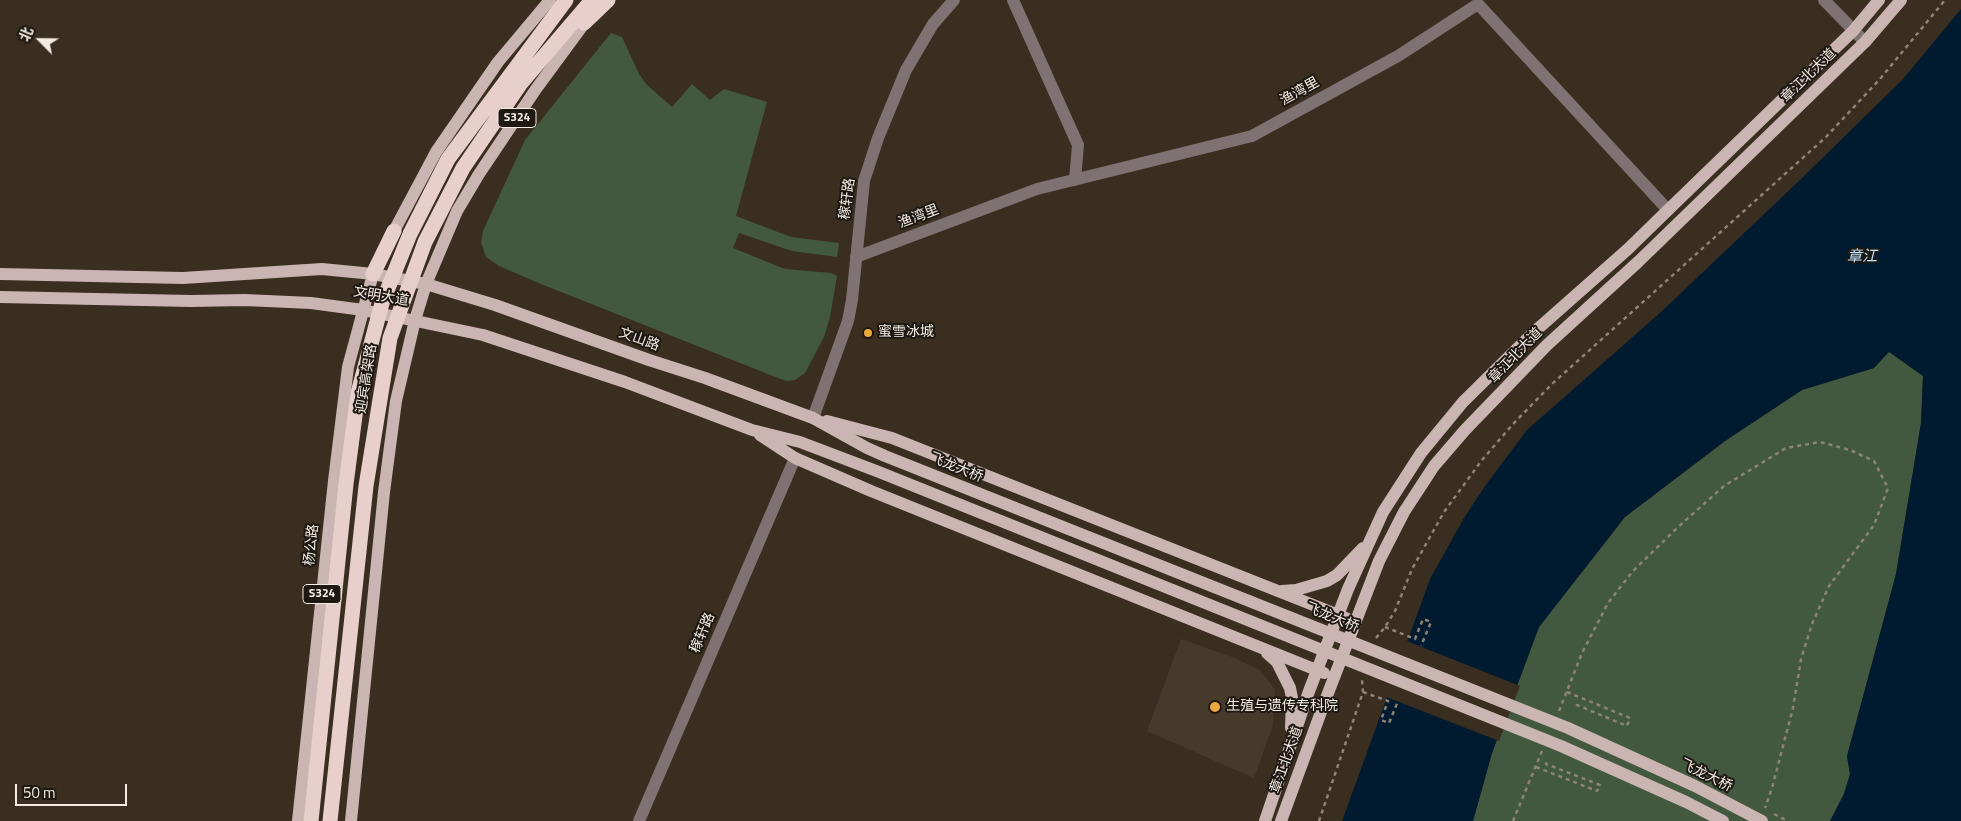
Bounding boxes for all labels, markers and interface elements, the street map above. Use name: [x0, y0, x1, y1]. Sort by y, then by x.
north arrow: [15, 15, 65, 65]
text: 北: [13, 23, 38, 44]
street label: 章江北大道: [1778, 46, 1840, 106]
street label: 渔湾里: [1278, 74, 1322, 110]
road number: S324: [498, 109, 536, 128]
street label: 稼轩路: [837, 177, 859, 221]
street label: 渔湾里: [896, 202, 942, 232]
water label: 章江: [1847, 248, 1877, 266]
street label: 文明大道: [352, 284, 410, 310]
street label: 文山路: [616, 325, 662, 355]
place label: 蜜雪冰城: [878, 325, 934, 341]
street label: 章江北大道: [1486, 325, 1546, 387]
marker: 蜜雪冰城: [862, 327, 874, 339]
street label: 迎宾高架路: [353, 343, 381, 415]
street label: 飞龙大桥: [927, 450, 985, 486]
street label: 杨公路: [301, 523, 323, 567]
road number: S324: [303, 584, 341, 604]
street label: 飞龙大桥: [1303, 600, 1361, 636]
street label: 稼轩路: [687, 610, 719, 656]
place label: 生殖与遗传专科院: [1226, 699, 1338, 715]
marker: 生殖与遗传专科院: [1208, 700, 1222, 714]
street label: 章江北大道: [1267, 724, 1307, 796]
street label: 飞龙大桥: [1677, 756, 1735, 796]
scale bar: [18, 774, 130, 806]
text: 50 m: [23, 781, 56, 804]

